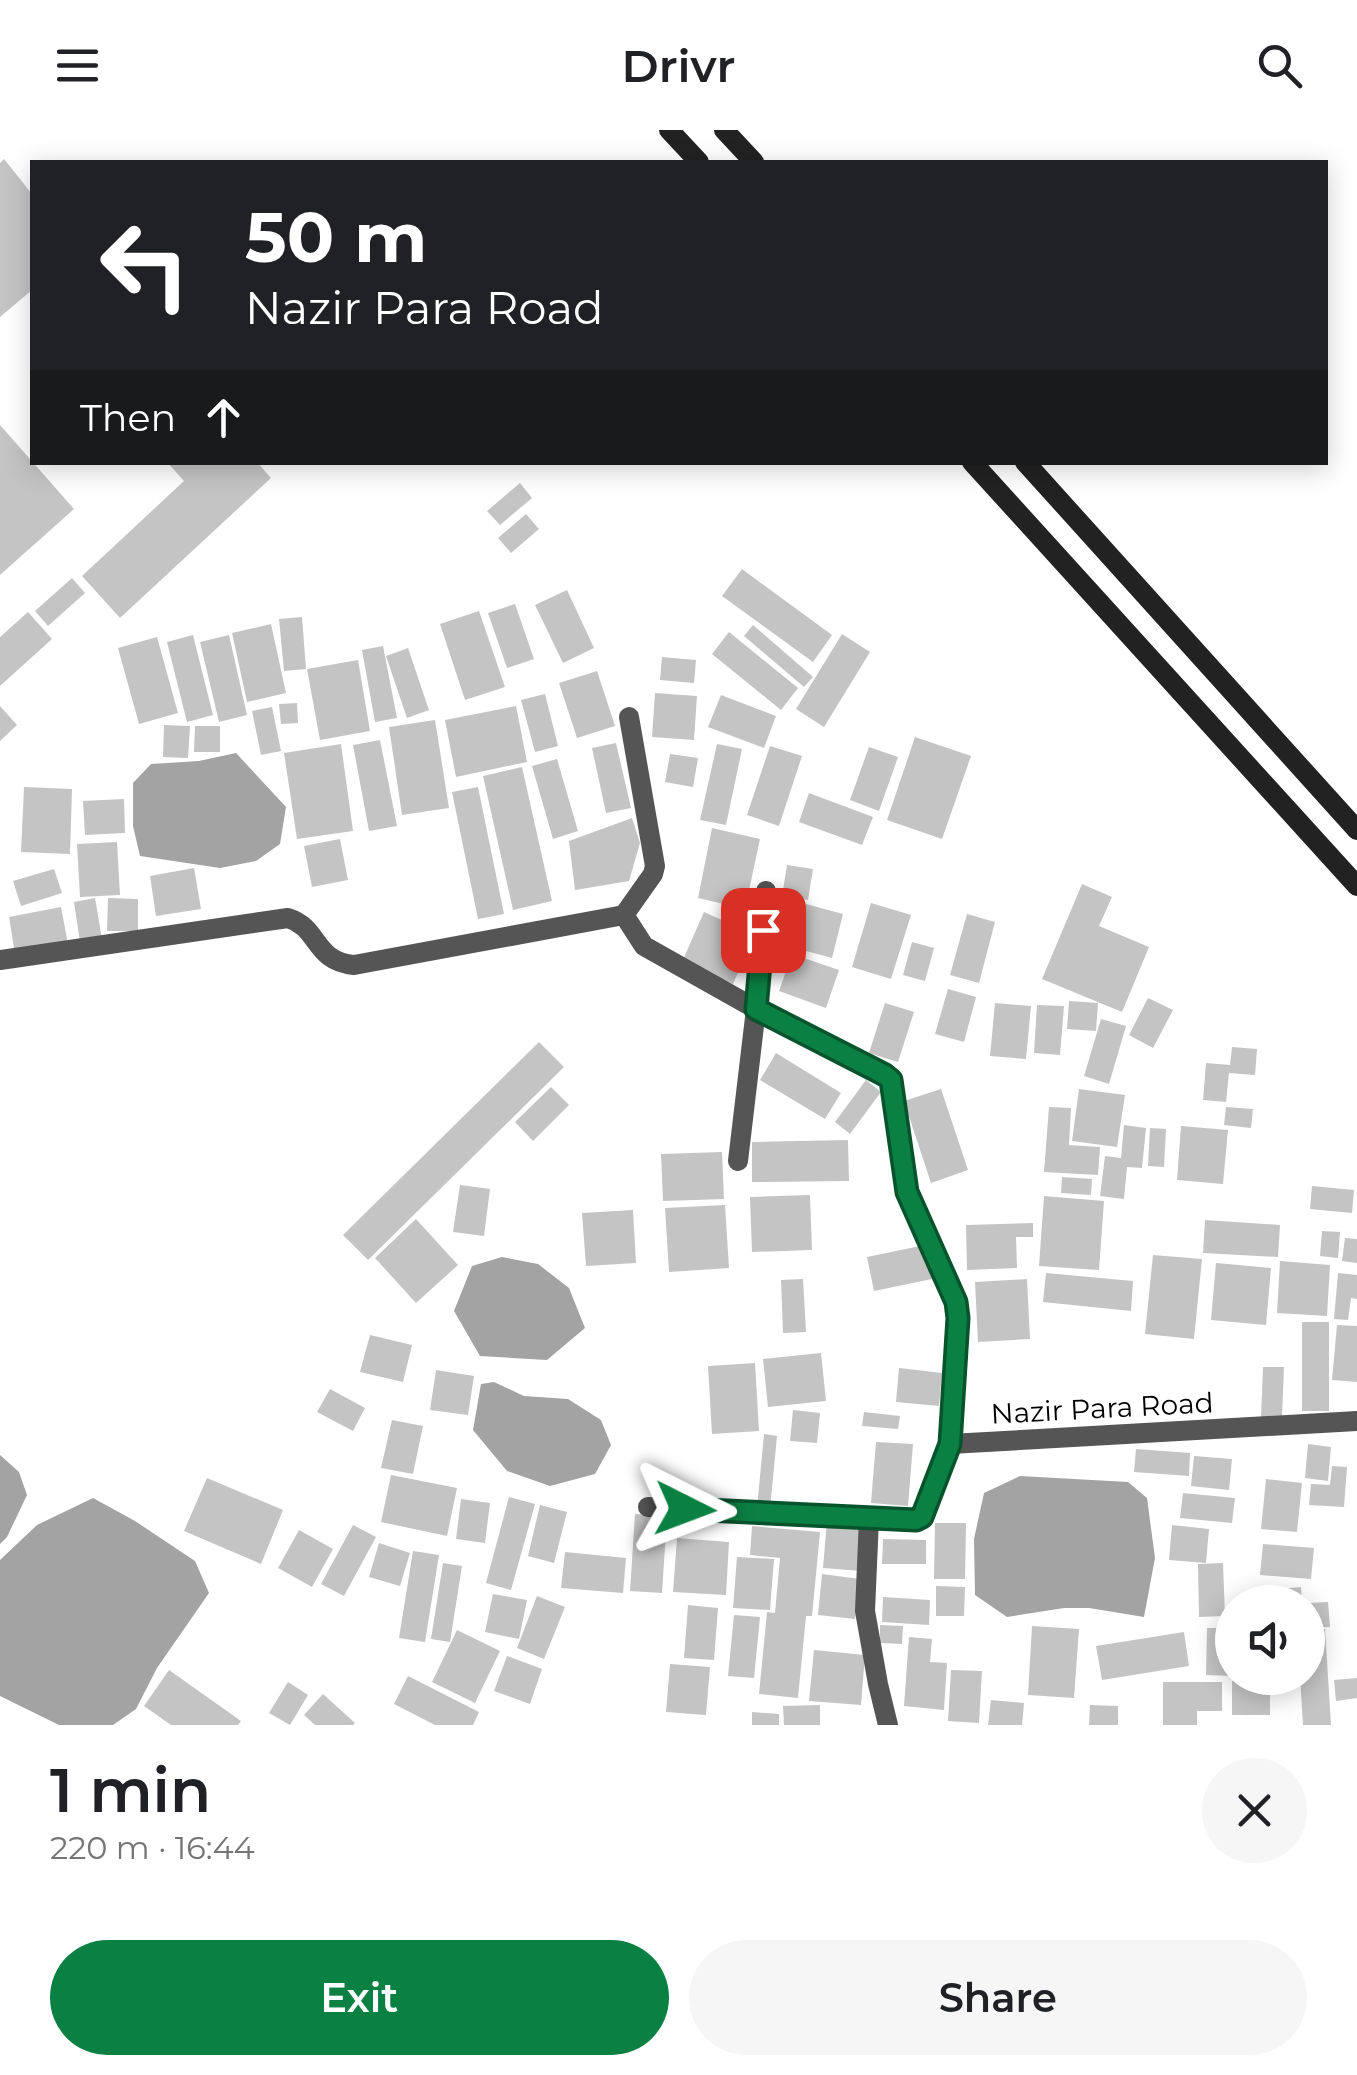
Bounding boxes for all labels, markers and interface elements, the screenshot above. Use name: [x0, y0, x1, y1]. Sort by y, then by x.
icon: menu: [50, 38, 105, 93]
text: Drivr: [622, 38, 735, 93]
icon: search: [1252, 38, 1307, 93]
text: 50 m: [245, 194, 427, 280]
icon: left: [80, 200, 210, 330]
text: Nazir Para Road: [245, 280, 603, 335]
icon: ahead: [196, 390, 251, 445]
text: Then: [80, 394, 176, 441]
pin: [721, 888, 806, 973]
icon: arrive: [736, 903, 791, 958]
street label: Nazir Para Road: [990, 1385, 1214, 1431]
position arrow: [633, 1457, 737, 1561]
map controls: [1215, 1585, 1325, 1695]
button: sound: [1215, 1585, 1325, 1695]
text: 1 min: [50, 1754, 211, 1827]
button: close: [1202, 1758, 1307, 1863]
text: 220 m · 16:44: [50, 1828, 255, 1867]
button: Exit: [50, 1940, 669, 2055]
button: Share: [689, 1940, 1307, 2055]

